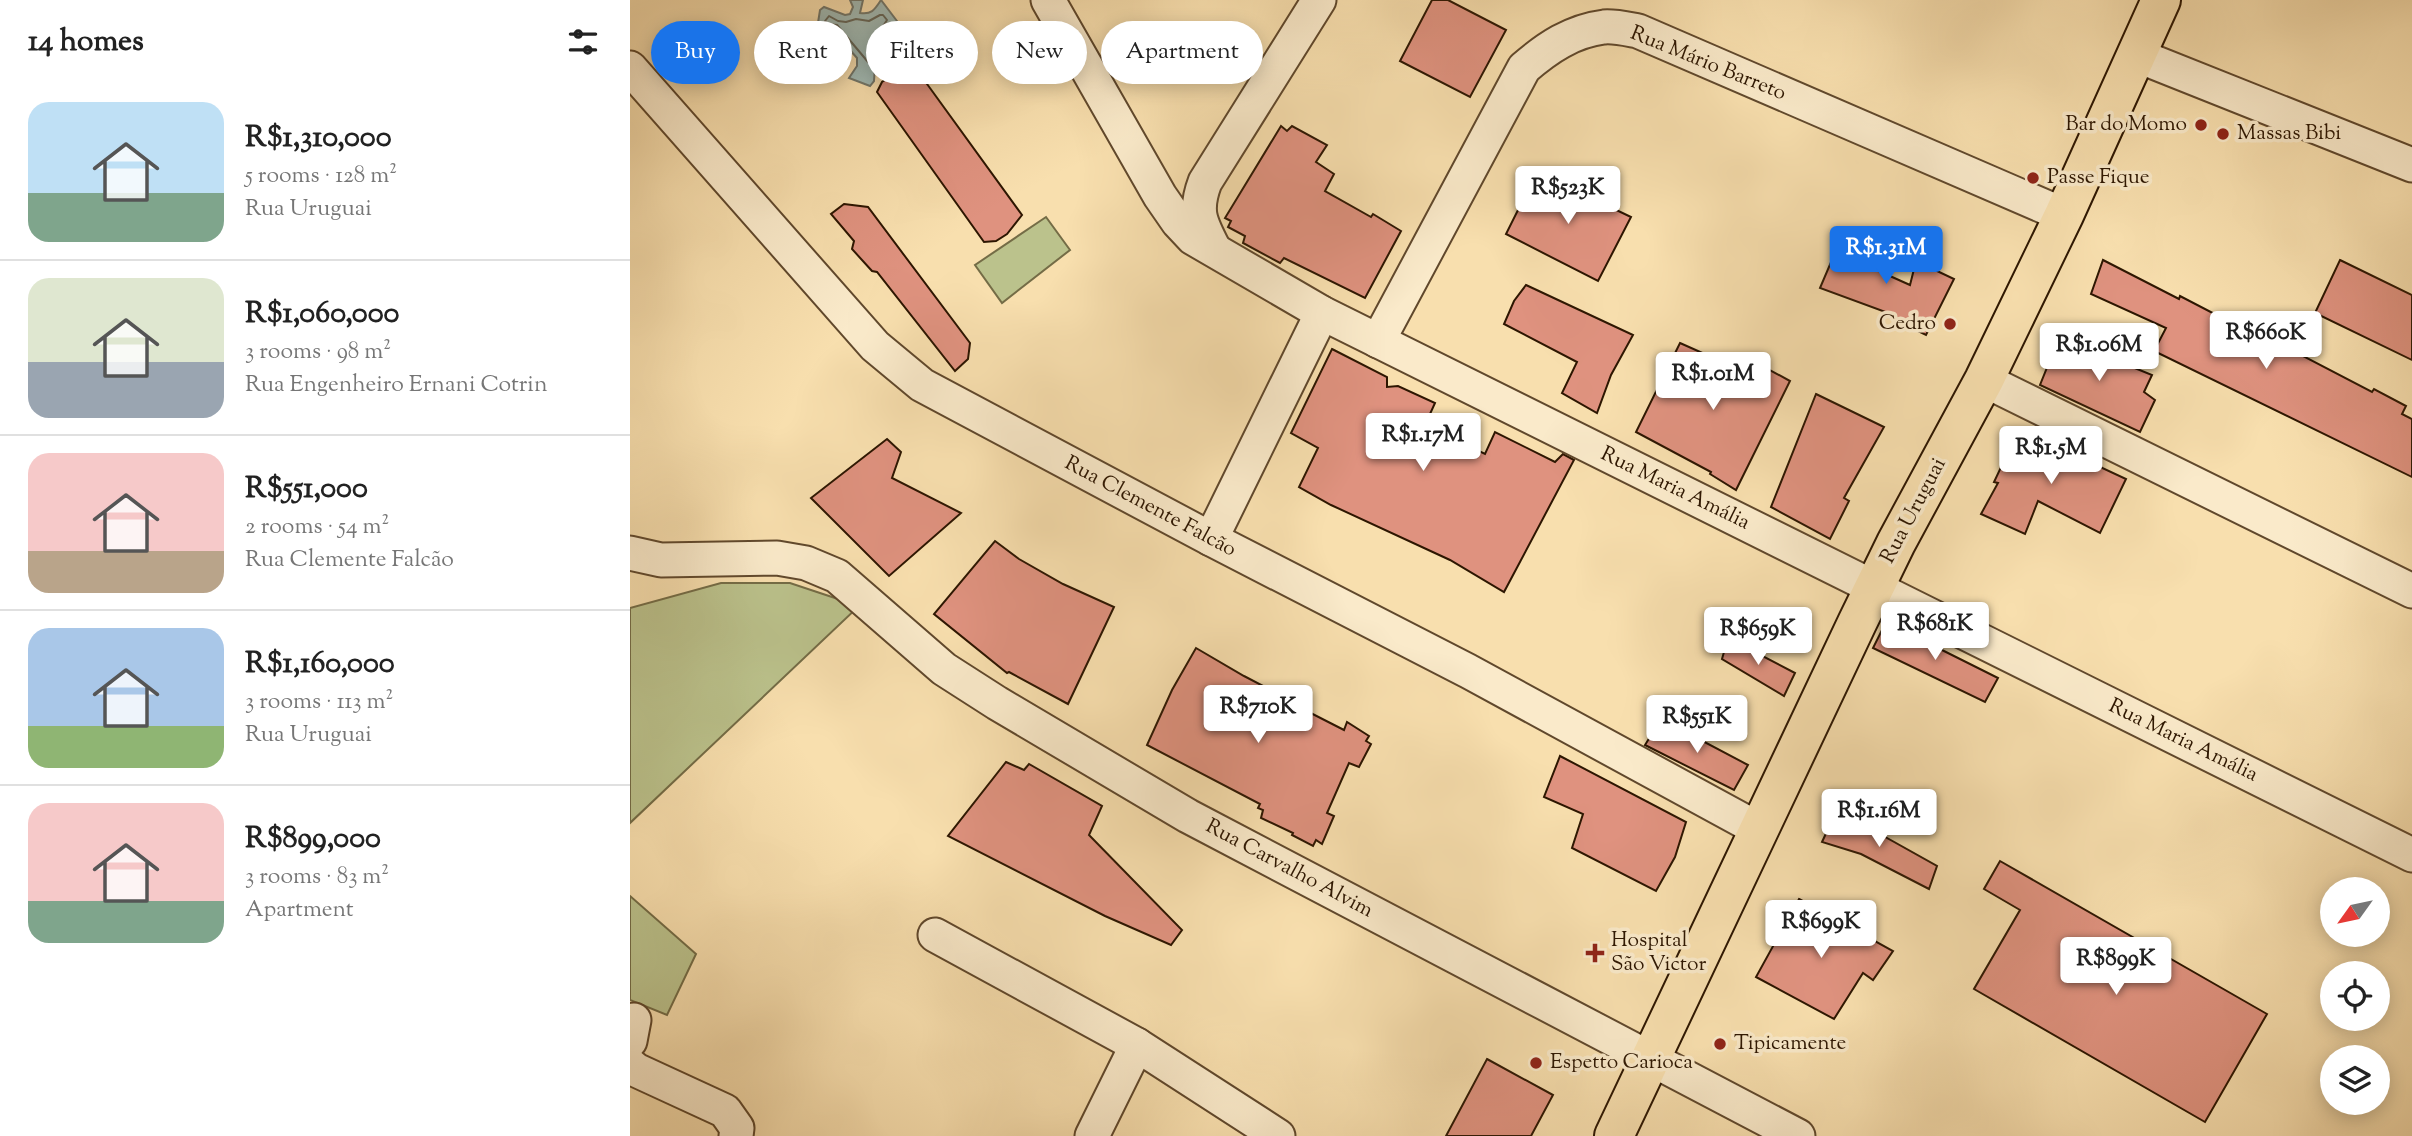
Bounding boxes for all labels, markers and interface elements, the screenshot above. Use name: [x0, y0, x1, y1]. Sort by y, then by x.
street label: Rua Mário Barreto: [1626, 19, 1790, 109]
text: 14 homes: [28, 21, 144, 64]
chip: Buy: [651, 21, 740, 84]
chip: Rent: [754, 21, 852, 84]
chip: Filters: [866, 21, 978, 84]
chip: New: [992, 21, 1087, 84]
chip: Apartment: [1101, 21, 1263, 84]
icon: filters: [564, 23, 602, 61]
place label: Bar do Momo: [2065, 110, 2187, 140]
text: R$1,310,000: [245, 117, 392, 160]
marker: Bar do Momo: [2193, 117, 2209, 133]
place label: Massas Bibi: [2237, 119, 2341, 149]
marker: Massas Bibi: [2215, 126, 2231, 142]
icon: home: [84, 130, 168, 214]
text: 5 rooms · 128 m²: [245, 160, 397, 193]
place label: Passe Fique: [2047, 163, 2150, 193]
pin: R$523K: [1511, 166, 1625, 226]
marker: Passe Fique: [2025, 170, 2041, 186]
text: R$523K: [1531, 172, 1605, 205]
text: Rua Uruguai: [245, 193, 372, 226]
pin: R$1.31M: [1821, 226, 1951, 286]
text: R$1.31M: [1846, 232, 1926, 265]
text: R$1,060,000: [245, 293, 399, 336]
icon: home: [84, 306, 168, 390]
place label: Cedro: [1879, 309, 1936, 339]
pin: R$660K: [2209, 312, 2323, 371]
marker: Cedro: [1942, 316, 1958, 332]
text: R$660K: [2226, 317, 2306, 350]
pin: R$1.06M: [2034, 324, 2164, 383]
text: R$1.06M: [2056, 329, 2142, 362]
text: 3 rooms · 98 m²: [245, 336, 391, 369]
pin: R$1.01M: [1648, 352, 1778, 412]
text: R$1.01M: [1672, 358, 1754, 391]
text: Rua Engenheiro Ernani Cotrin: [245, 369, 548, 402]
pin: R$1.17M: [1358, 414, 1488, 473]
text: R$1.17M: [1382, 419, 1464, 452]
pin: R$1.5M: [1994, 426, 2108, 486]
text: R$1.5M: [2015, 432, 2087, 465]
street label: Rua Maria Amália: [1595, 440, 1755, 538]
street label: Rua Clemente Falcão: [1059, 449, 1241, 565]
street label: Rua Uruguai: [1874, 453, 1954, 569]
text: R$551,000: [245, 468, 368, 511]
icon: home: [84, 481, 168, 565]
text: 2 rooms · 54 m²: [245, 511, 389, 544]
text: Rua Clemente Falcão: [245, 544, 454, 577]
pin: R$681K: [1878, 602, 1992, 662]
pin: R$659K: [1701, 608, 1815, 667]
text: R$681K: [1897, 608, 1973, 641]
text: R$659K: [1720, 613, 1796, 646]
text: R$1,160,000: [245, 643, 395, 686]
icon: home: [84, 656, 168, 740]
text: 3 rooms · 113 m²: [245, 686, 393, 719]
pin: R$710K: [1201, 686, 1315, 745]
text: R$710K: [1220, 691, 1296, 724]
street label: Rua Maria Amália: [2103, 692, 2263, 790]
pin: R$551K: [1640, 696, 1754, 755]
text: R$551K: [1662, 701, 1732, 734]
text: Rua Uruguai: [245, 719, 372, 752]
pin: R$1.16M: [1814, 790, 1944, 849]
text: R$1.16M: [1838, 795, 1920, 828]
street label: Rua Carvalho Alvim: [1200, 812, 1378, 926]
text: R$899,000: [245, 818, 381, 861]
icon: home: [84, 831, 168, 915]
text: 3 rooms · 83 m²: [245, 861, 389, 894]
north arrow: [2320, 877, 2390, 947]
map controls: [2320, 877, 2390, 1115]
text: Apartment: [245, 894, 354, 927]
pin: R$699K: [1764, 900, 1878, 960]
text: R$699K: [1781, 906, 1861, 939]
place label: Hospital São Victor: [1611, 926, 1706, 980]
pin: R$899K: [2059, 937, 2173, 997]
marker: Hospital São Victor: [1585, 943, 1605, 963]
text: R$899K: [2076, 943, 2156, 976]
button: locate: [2320, 961, 2390, 1031]
place label: Tipicamente: [1734, 1029, 1846, 1059]
marker: Tipicamente: [1712, 1036, 1728, 1052]
button: layers: [2320, 1045, 2390, 1115]
place label: Espetto Carioca: [1550, 1048, 1693, 1078]
marker: Espetto Carioca: [1528, 1055, 1544, 1071]

